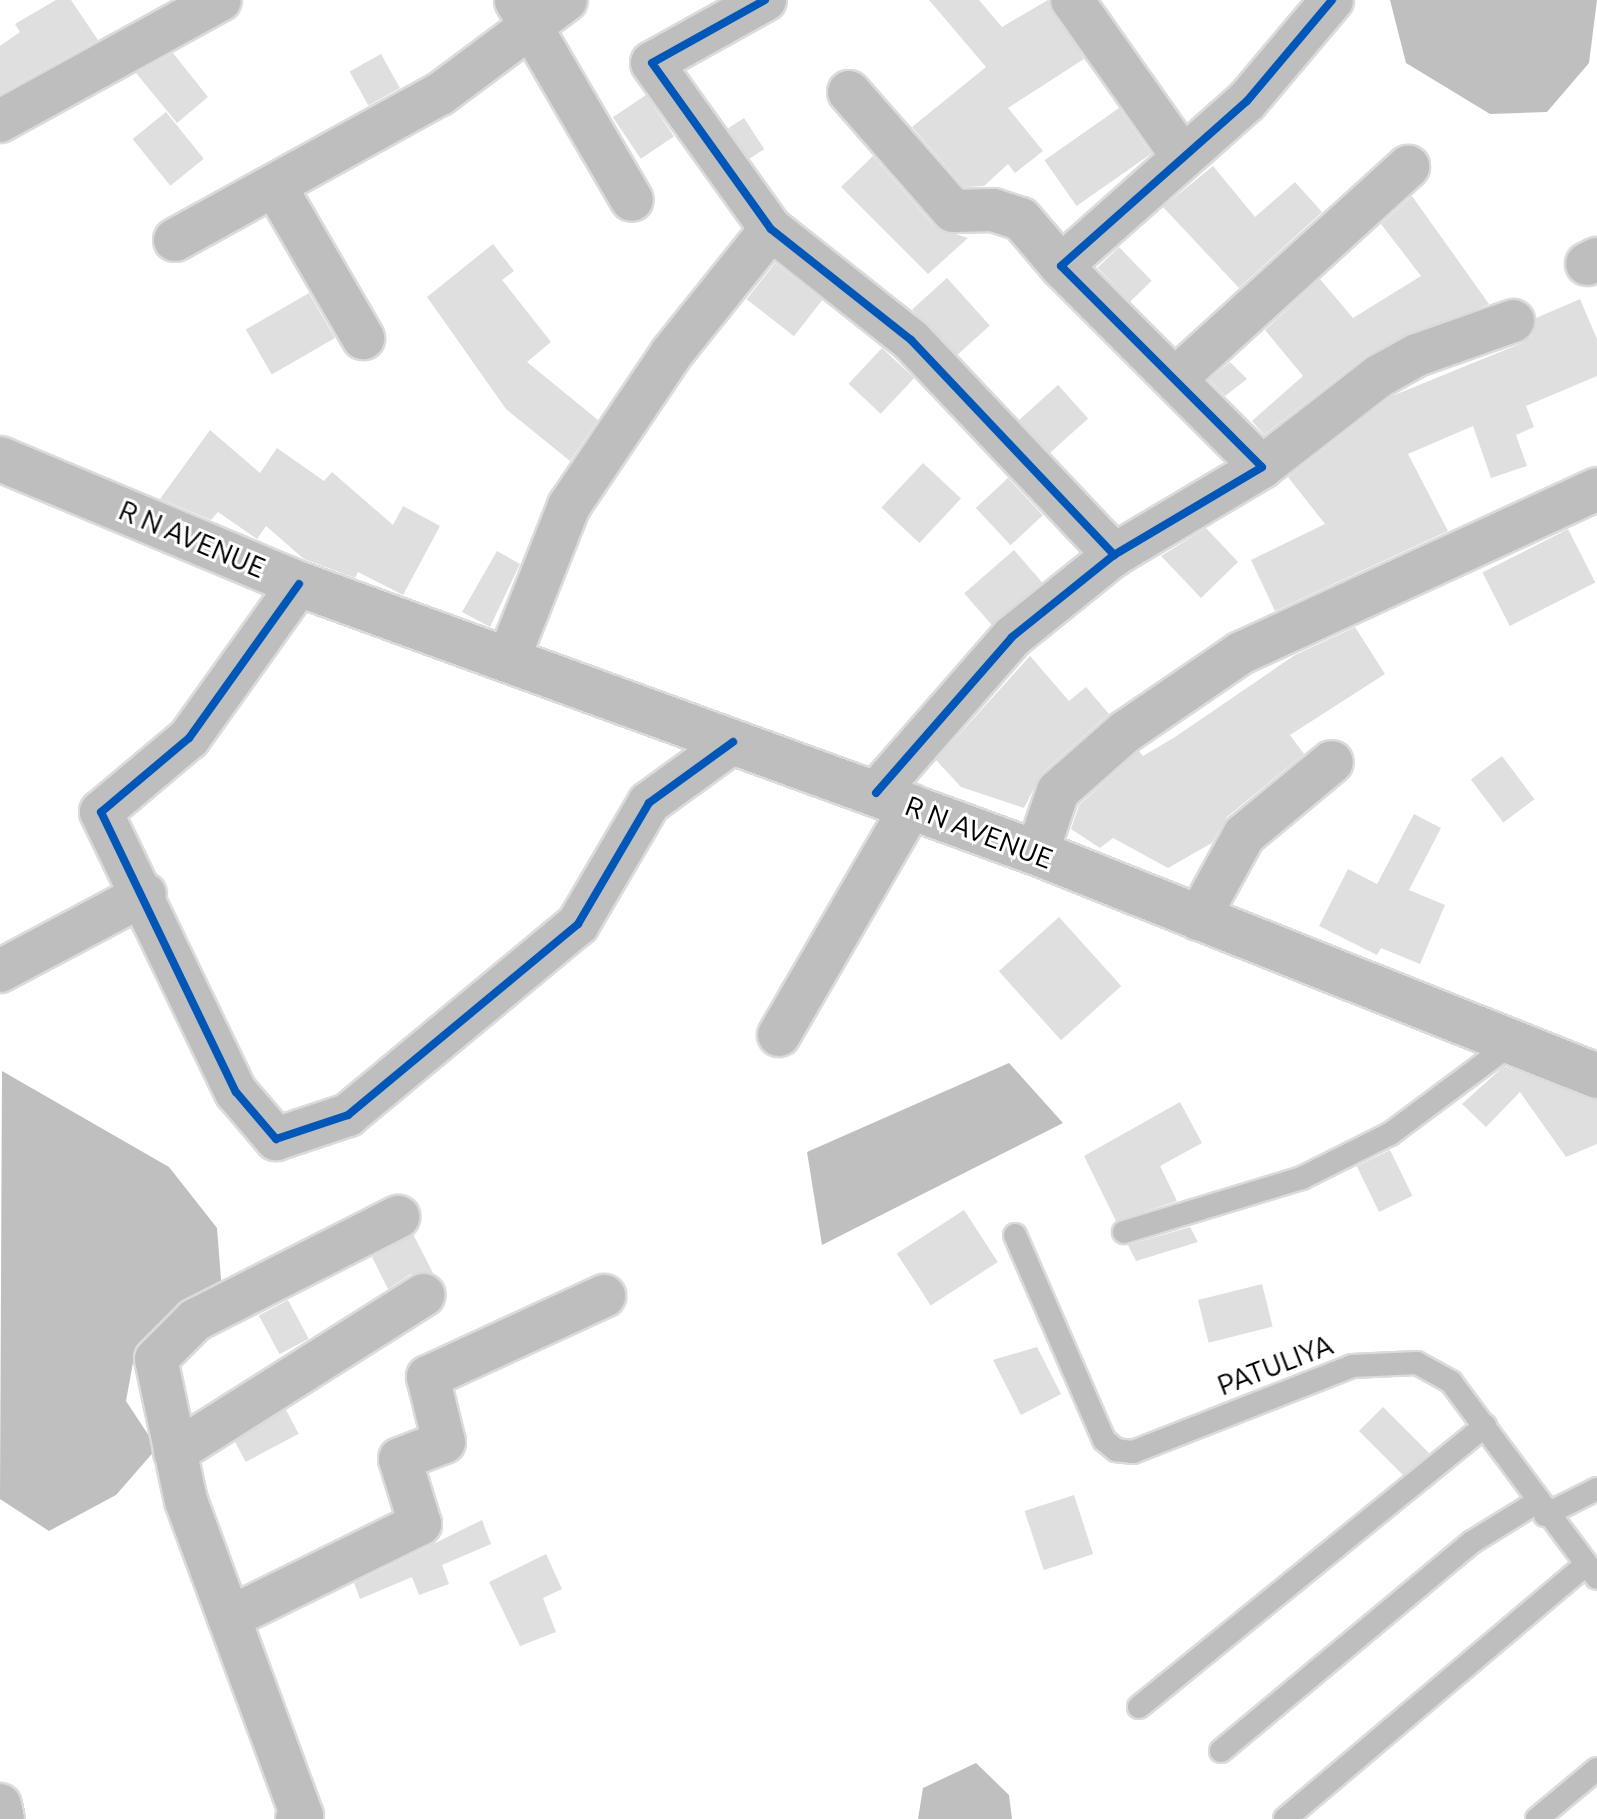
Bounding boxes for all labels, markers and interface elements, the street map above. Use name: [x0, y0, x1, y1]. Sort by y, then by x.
street label: R N AVENUE: [114, 493, 270, 585]
street label: R N AVENUE: [900, 788, 1058, 876]
street label: PATULIYA: [1213, 1328, 1337, 1402]

